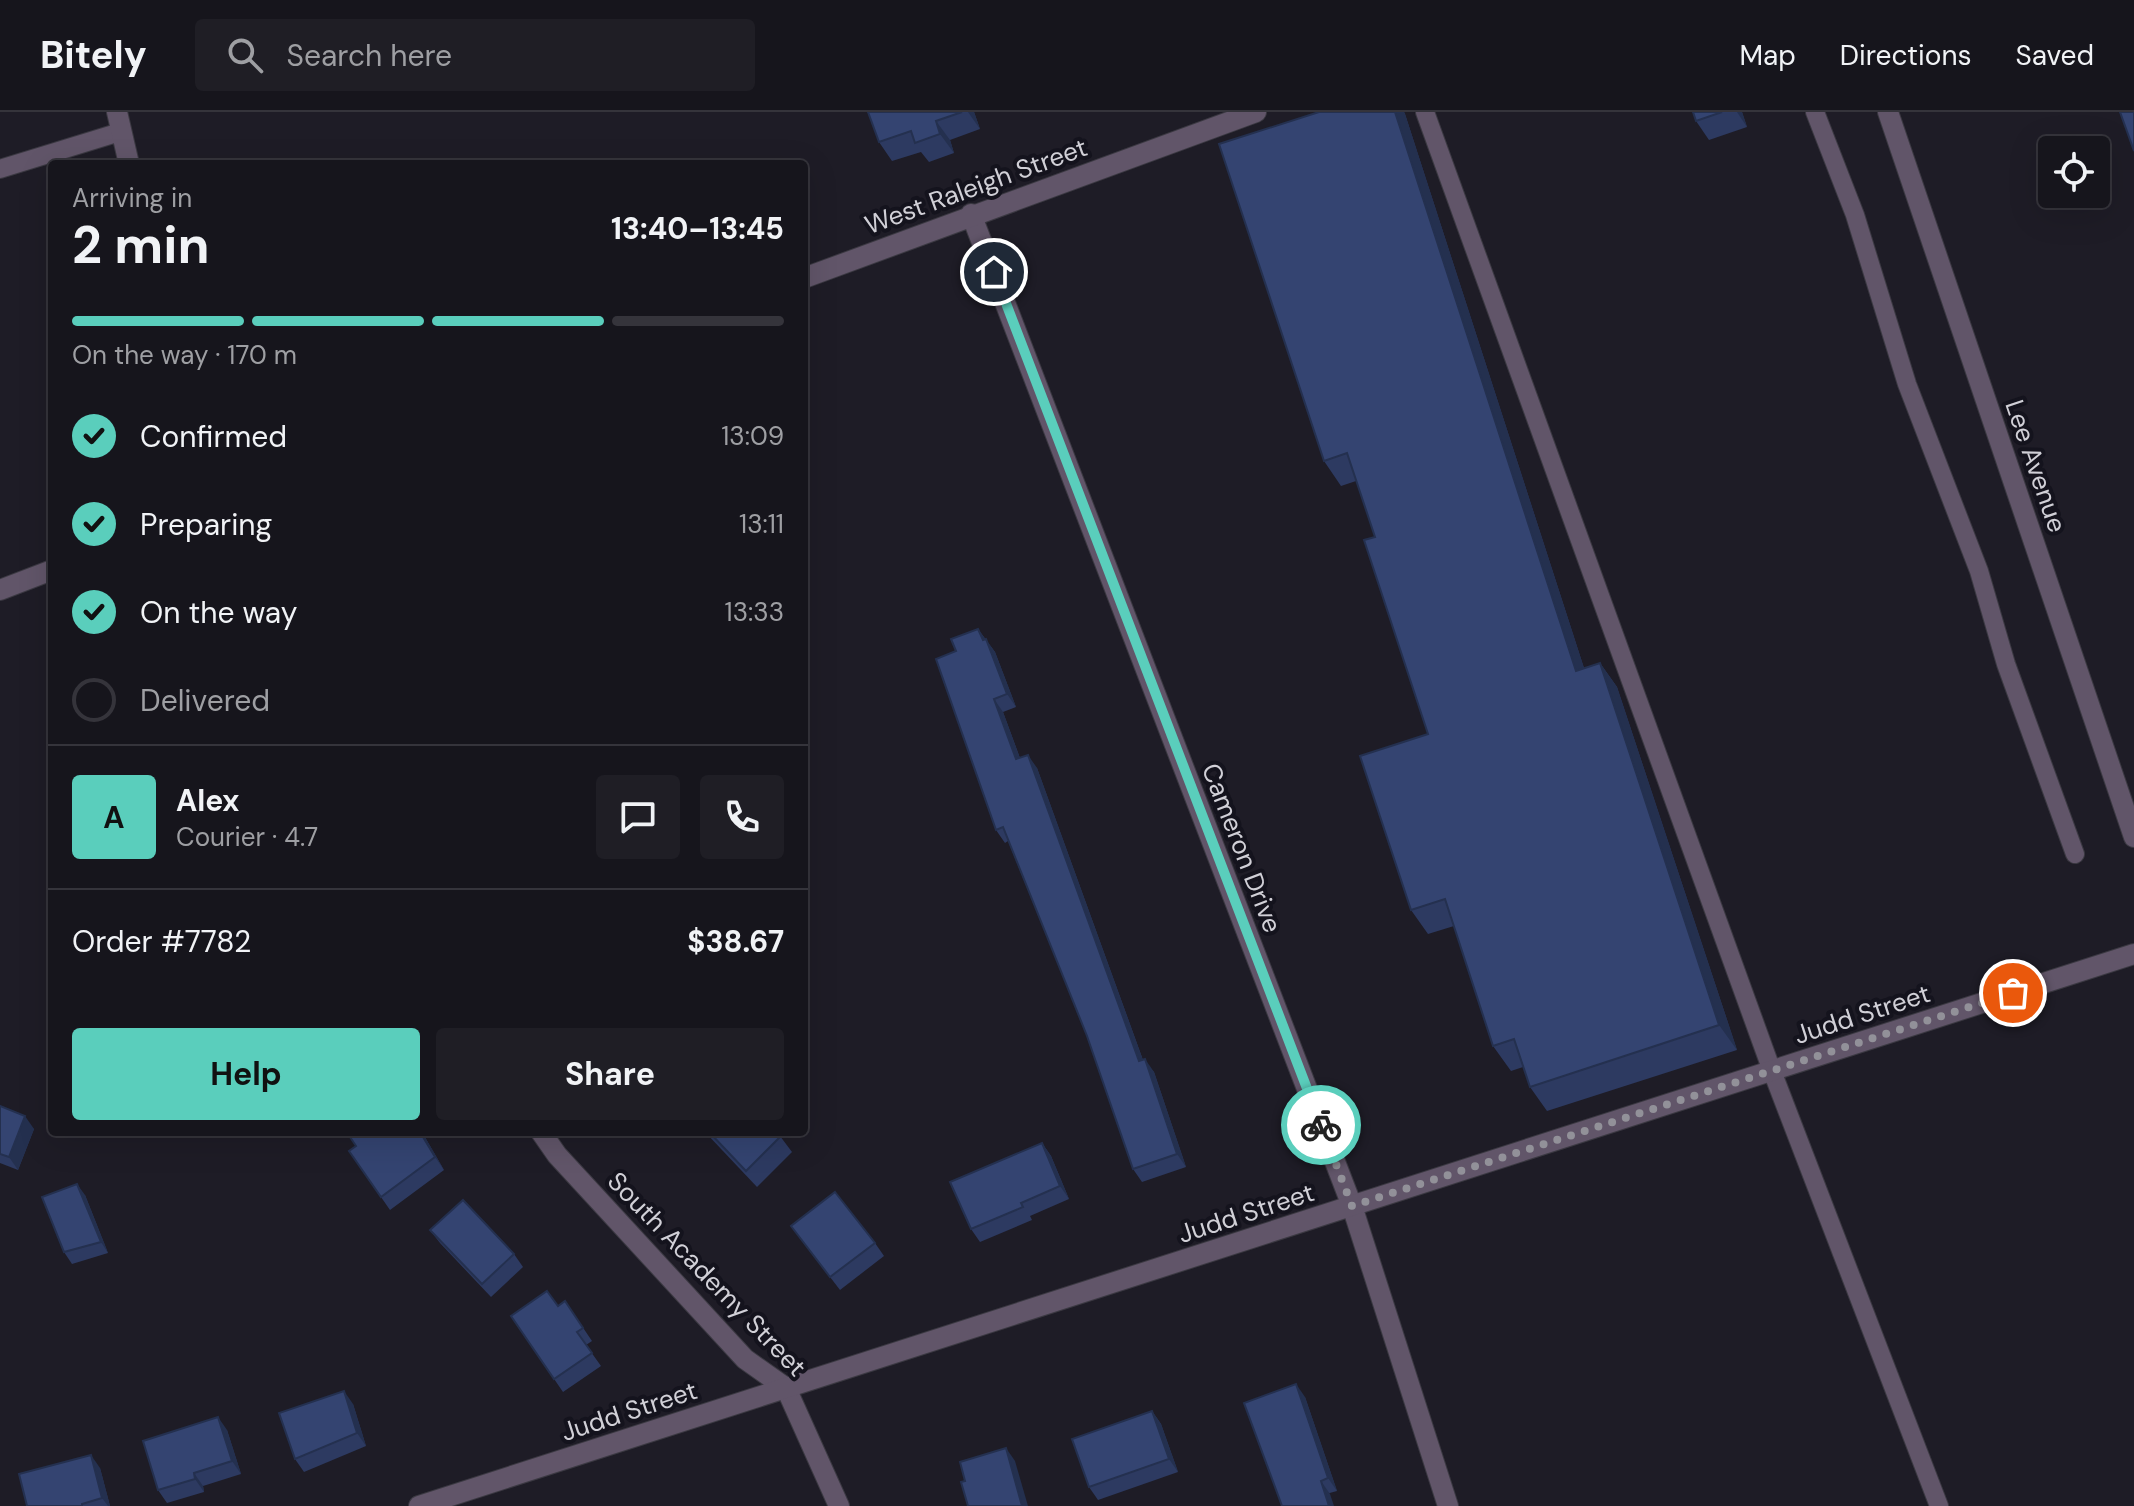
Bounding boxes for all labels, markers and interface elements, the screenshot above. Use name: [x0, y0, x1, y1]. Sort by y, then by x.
search box: [195, 19, 755, 91]
text: Bitely: [40, 30, 147, 80]
icon: search: [223, 33, 267, 77]
text: Search here: [287, 36, 452, 75]
text: Map: [1739, 37, 1796, 74]
text: Directions: [1840, 37, 1972, 74]
text: Saved: [2016, 37, 2094, 74]
street label: West Raleigh Street: [860, 130, 1092, 242]
map controls: [2038, 136, 2110, 208]
button: locate: [2038, 136, 2110, 208]
text: Arriving in: [72, 181, 192, 215]
text: 13:40–13:45: [611, 209, 784, 248]
text: 2 min: [72, 211, 210, 279]
pin: [960, 238, 1028, 306]
icon: home: [972, 250, 1016, 294]
text: On the way · 170 m: [72, 338, 297, 372]
street label: Lee Avenue: [1997, 395, 2075, 537]
icon: check: [72, 414, 116, 458]
text: Confirmed: [140, 417, 287, 456]
text: 13:09: [721, 419, 784, 453]
icon: check: [72, 502, 116, 546]
text: Preparing: [140, 505, 272, 544]
text: 13:11: [739, 507, 784, 541]
icon: check: [72, 590, 116, 634]
text: On the way: [140, 593, 297, 632]
text: 13:33: [725, 595, 784, 629]
text: Delivered: [140, 681, 270, 720]
street label: Cameron Drive: [1194, 758, 1290, 938]
button: chat: [596, 775, 680, 859]
button: phone: [700, 775, 784, 859]
text: Alex: [176, 781, 239, 820]
text: A: [103, 798, 125, 837]
text: Courier · 4.7: [176, 820, 318, 854]
text: Order #7782: [72, 922, 251, 961]
text: $38.67: [687, 922, 784, 961]
pin: [1979, 959, 2047, 1027]
icon: bag: [1991, 971, 2035, 1015]
street label: Judd Street: [1790, 976, 1934, 1052]
button: Help: [72, 1028, 420, 1120]
button: Share: [436, 1028, 784, 1120]
courier: [1281, 1085, 1361, 1165]
icon: bike: [1299, 1103, 1343, 1147]
street label: South Academy Street: [600, 1164, 814, 1384]
street label: Judd Street: [1174, 1175, 1318, 1251]
street label: Judd Street: [557, 1373, 701, 1449]

